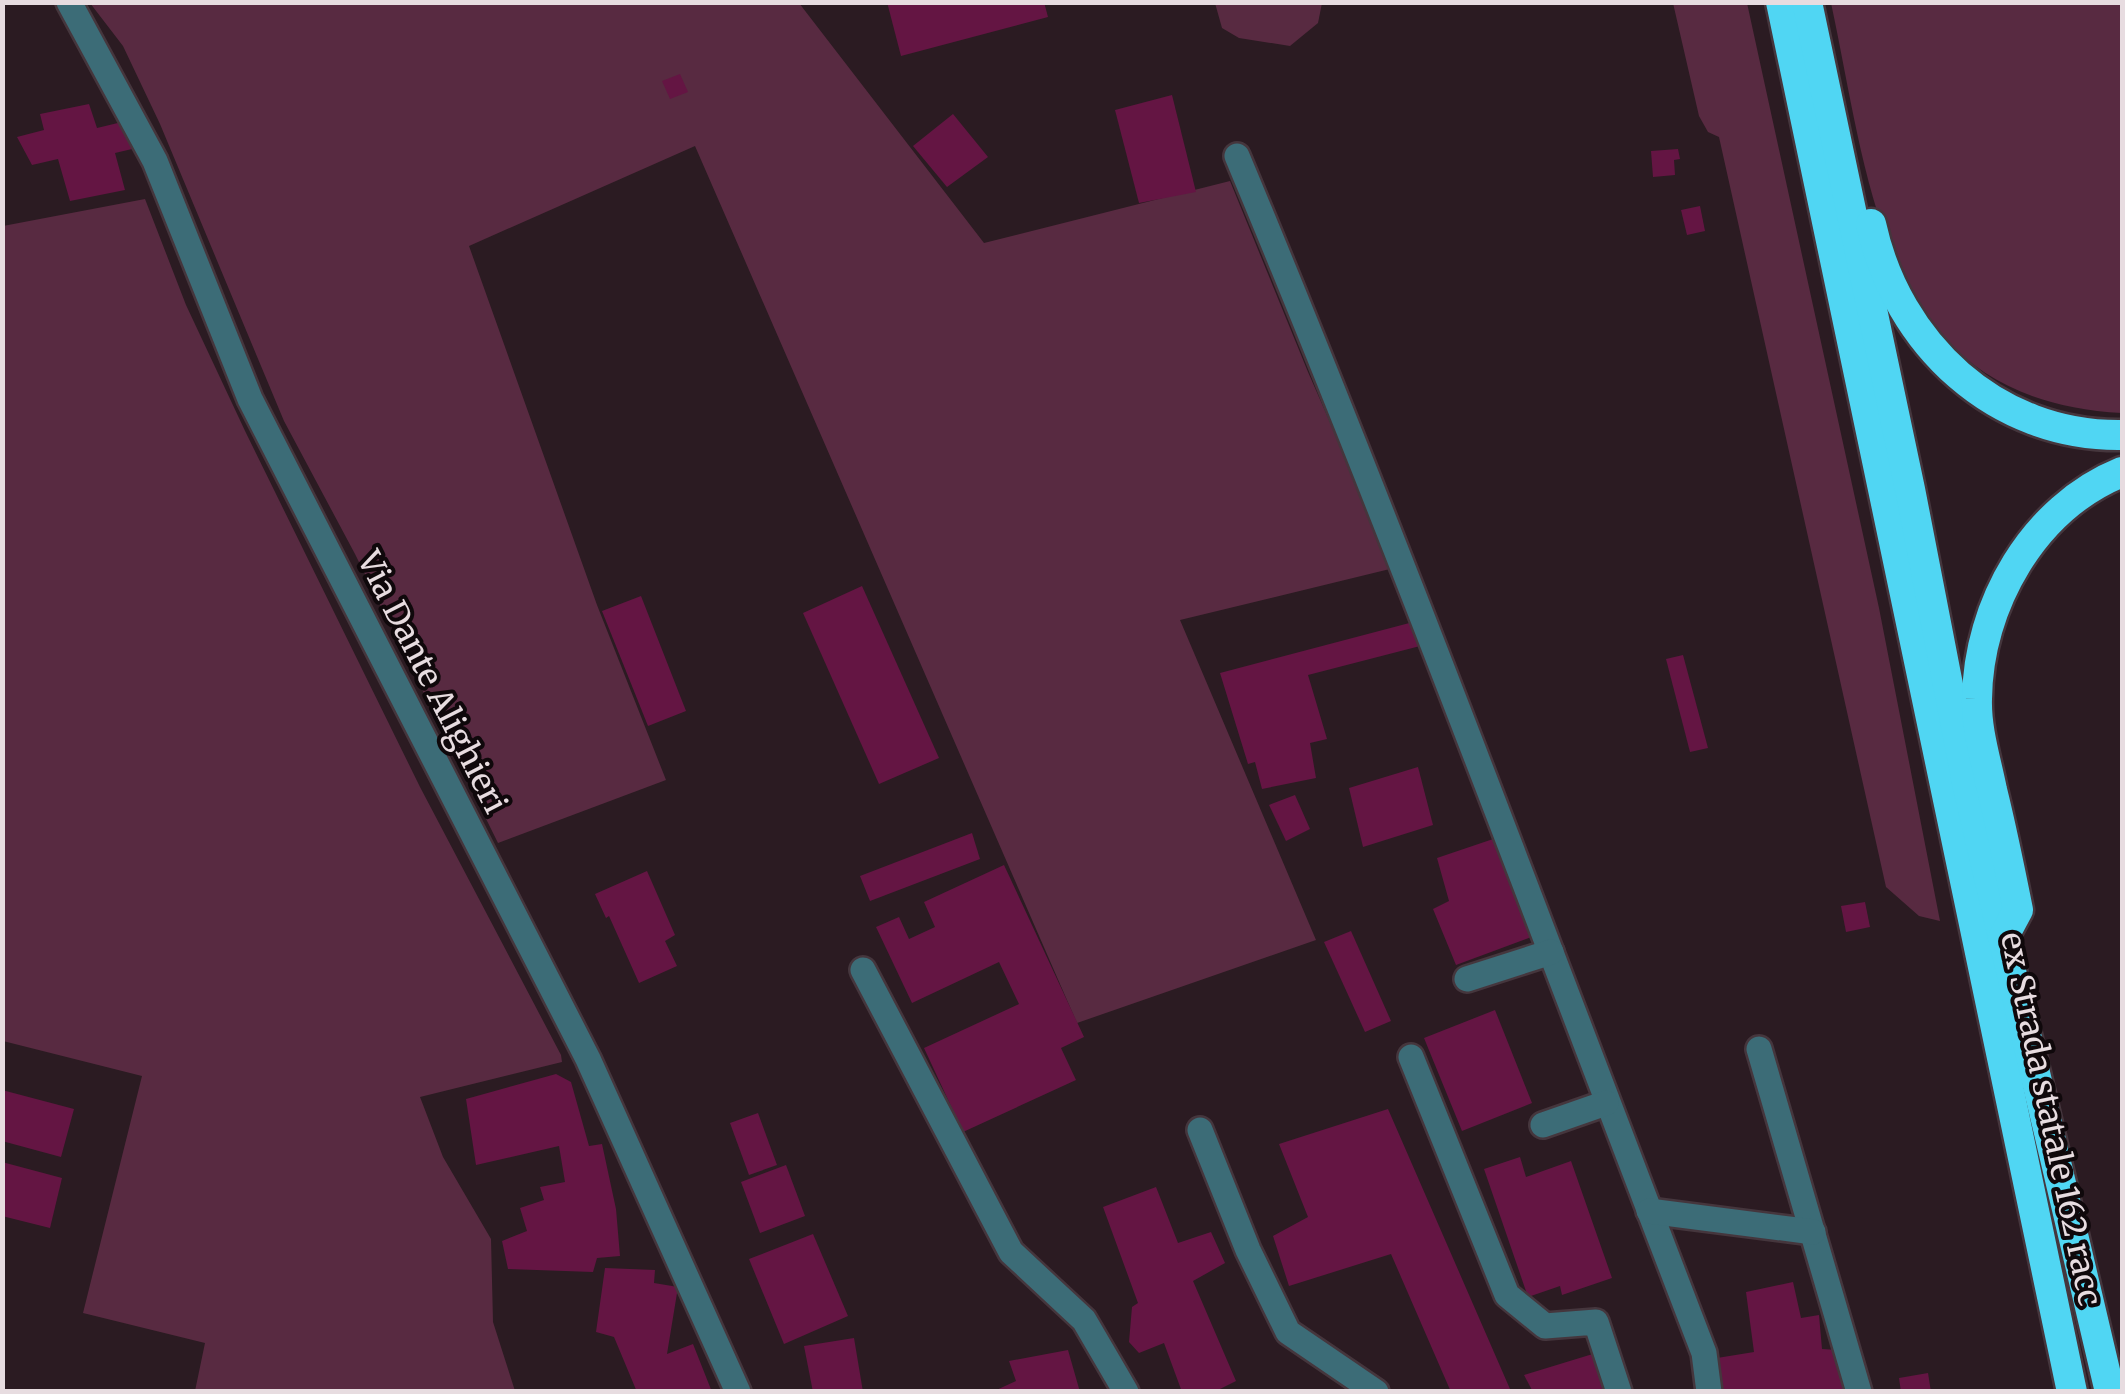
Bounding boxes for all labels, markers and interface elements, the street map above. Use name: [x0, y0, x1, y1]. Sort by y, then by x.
street label: Via Dante Alighieri: [348, 543, 515, 820]
street label: ex Strada statale 162 racc: [1992, 928, 2110, 1310]

